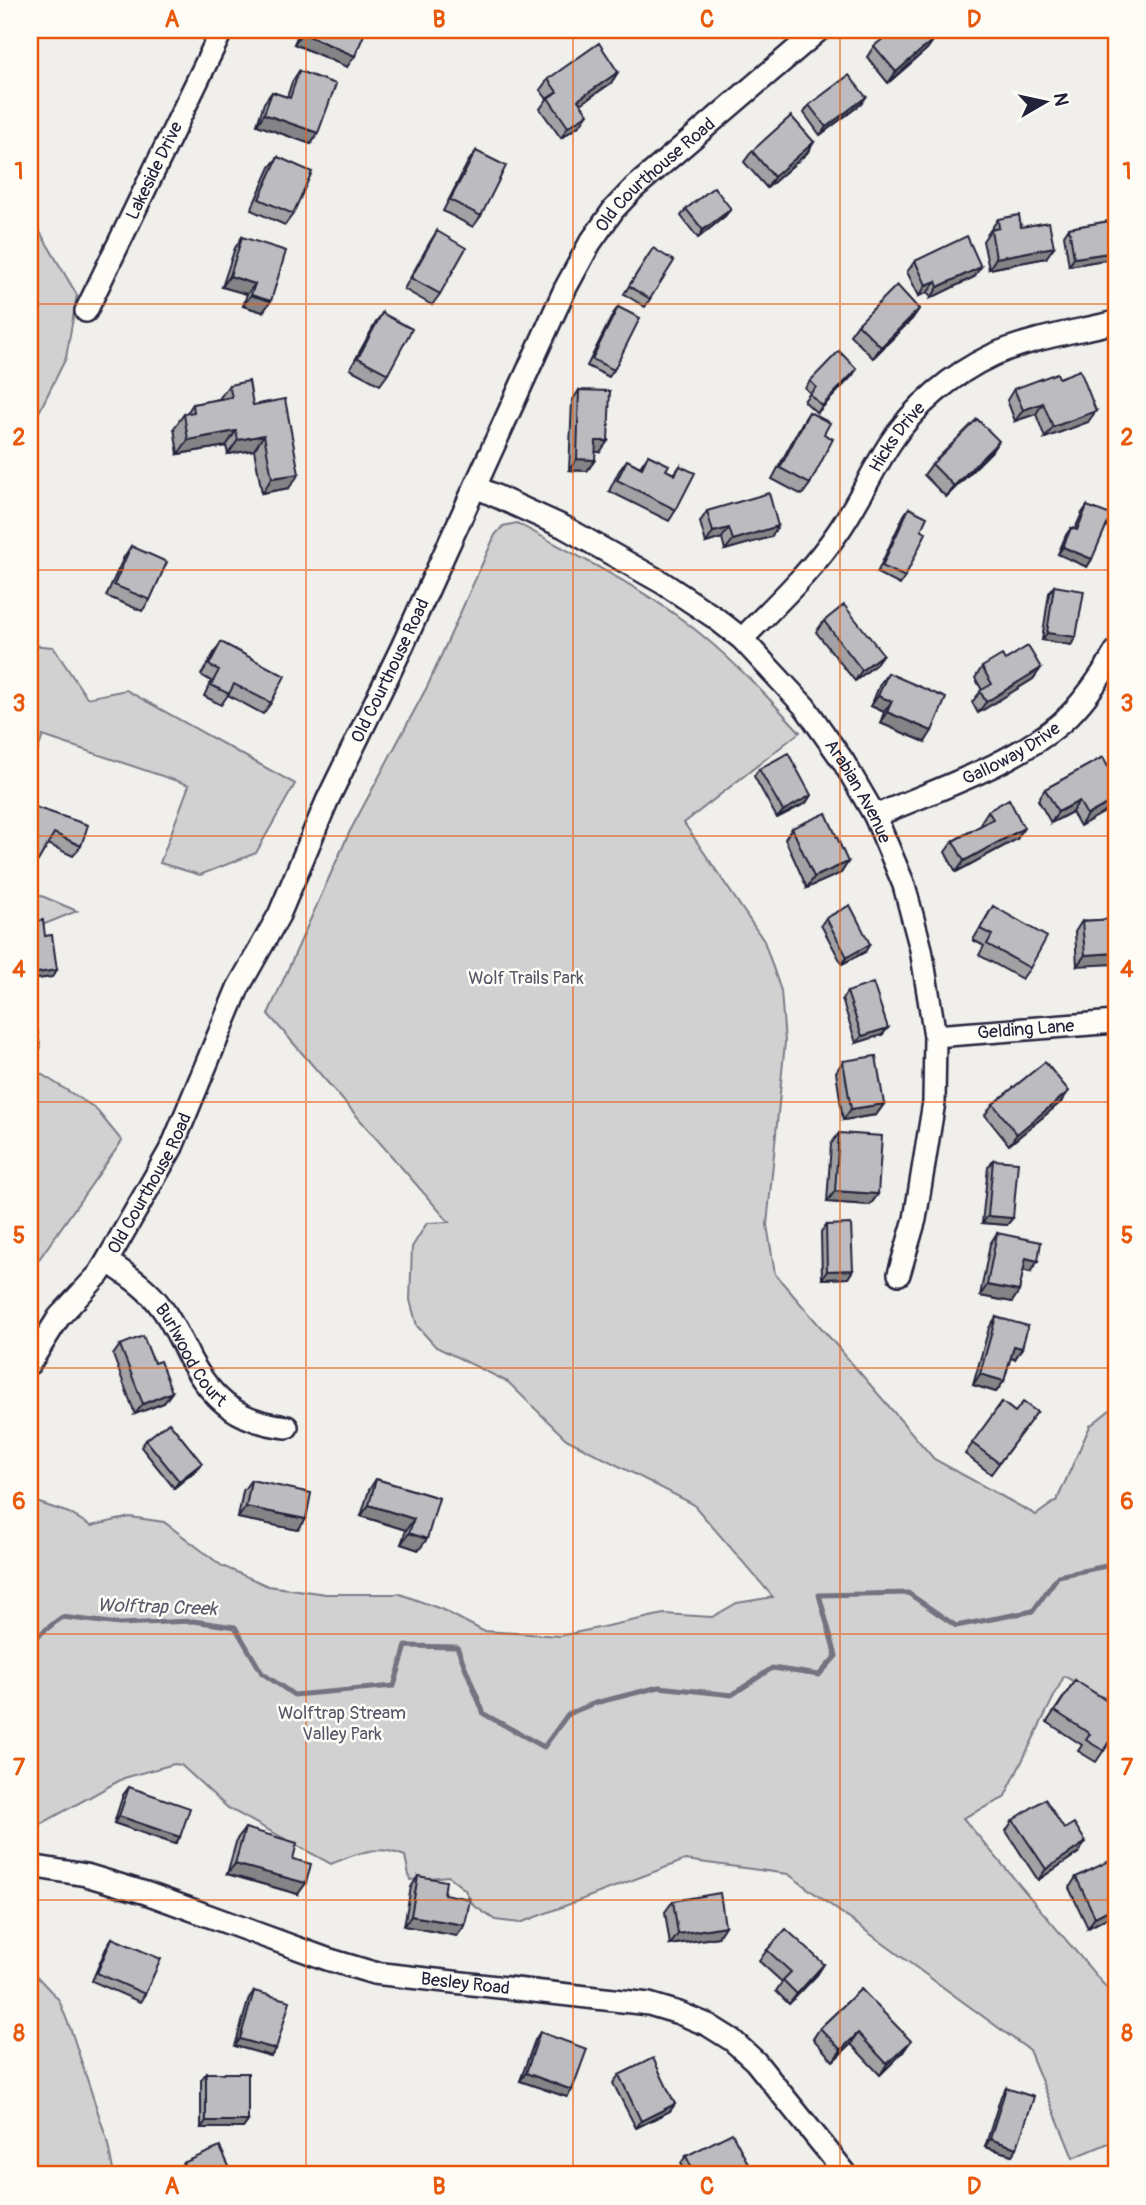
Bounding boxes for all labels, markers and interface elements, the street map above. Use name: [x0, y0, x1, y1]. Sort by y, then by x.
text: A: [165, 5, 180, 34]
text: B: [432, 5, 446, 34]
text: C: [700, 5, 714, 34]
text: D: [967, 5, 981, 34]
north arrow: [1010, 66, 1080, 136]
text: N: [1048, 91, 1074, 108]
street label: Old Courthouse Road: [590, 112, 720, 236]
street label: Lakeside Drive: [120, 118, 188, 223]
text: 1: [15, 157, 24, 186]
text: 1: [1123, 157, 1132, 186]
street label: Hicks Drive: [864, 397, 930, 476]
text: 2: [13, 423, 26, 452]
text: 2: [1121, 423, 1134, 452]
street label: Old Courthouse Road: [346, 595, 434, 747]
text: 3: [13, 689, 25, 718]
text: 3: [1121, 689, 1133, 718]
street label: Galloway Drive: [959, 717, 1065, 790]
street label: Arabian Avenue: [820, 735, 897, 847]
text: 4: [12, 955, 26, 984]
text: 4: [1120, 955, 1134, 984]
park label: Wolf Trails Park: [468, 967, 584, 990]
street label: Gelding Lane: [976, 1014, 1075, 1044]
street label: Old Courthouse Road: [102, 1109, 196, 1258]
text: 5: [13, 1221, 25, 1250]
text: 5: [1121, 1221, 1133, 1250]
street label: Burlwood Court: [150, 1298, 232, 1412]
text: 6: [12, 1487, 26, 1516]
text: 6: [1120, 1487, 1134, 1516]
water label: Wolftrap Creek: [97, 1593, 219, 1621]
park label: Wolftrap Stream Valley Park: [278, 1702, 406, 1746]
text: 7: [13, 1753, 26, 1782]
text: 7: [1121, 1753, 1134, 1782]
street label: Besley Road: [420, 1967, 511, 2000]
text: 8: [13, 2019, 25, 2048]
text: 8: [1121, 2019, 1133, 2048]
text: A: [165, 2172, 180, 2201]
text: B: [432, 2172, 446, 2201]
text: C: [700, 2172, 714, 2201]
text: D: [967, 2172, 981, 2201]

